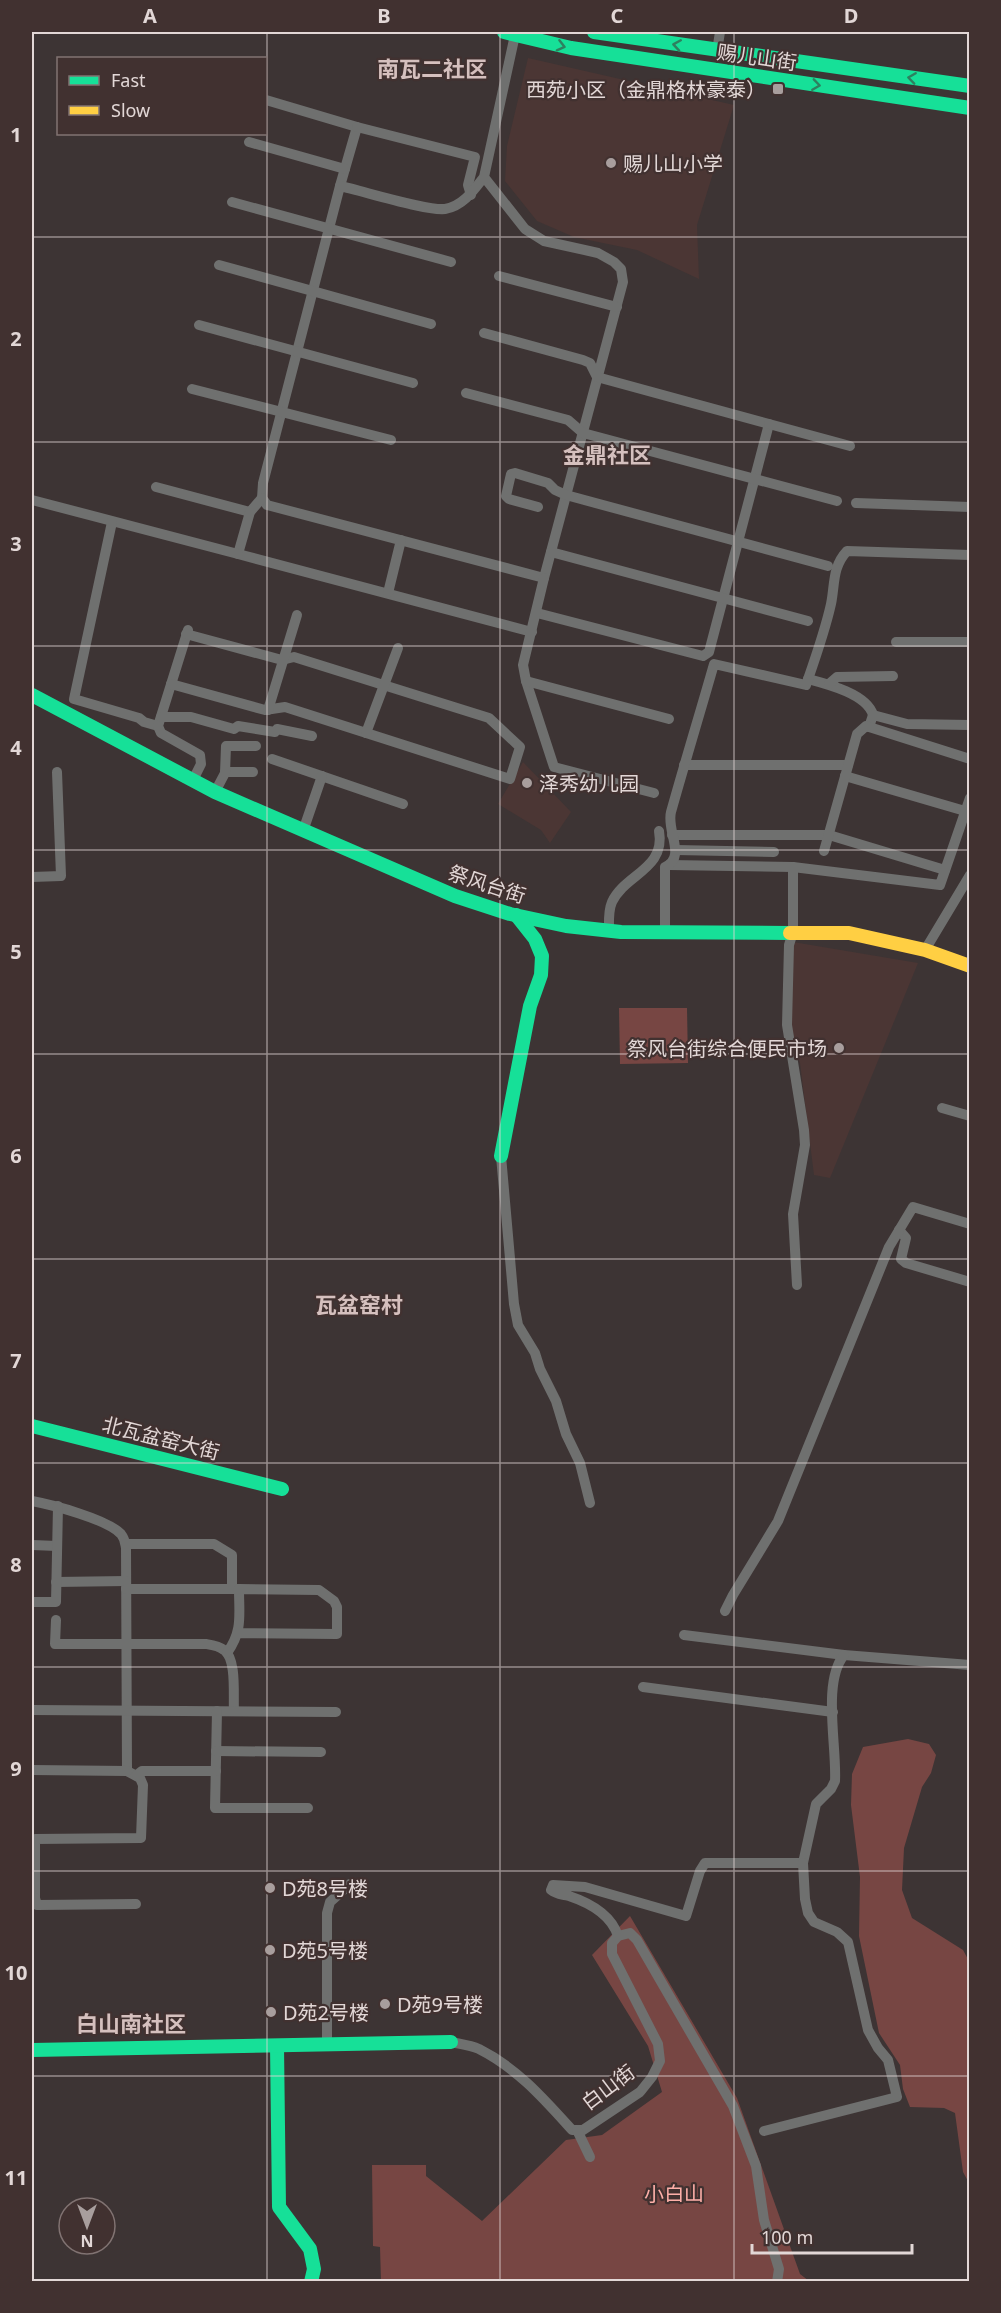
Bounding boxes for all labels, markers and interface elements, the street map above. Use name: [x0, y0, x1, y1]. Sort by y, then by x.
text: A: [143, 2, 157, 29]
text: B: [377, 2, 391, 29]
text: C: [611, 2, 624, 29]
text: D: [844, 2, 858, 29]
one-way arrow: [556, 38, 566, 51]
street label: 赐儿山街: [716, 38, 798, 76]
one-way arrow: [672, 40, 681, 52]
district label: 南瓦二社区: [377, 53, 487, 83]
legend: [57, 57, 267, 135]
text: Fast: [111, 68, 146, 92]
one-way arrow: [907, 73, 916, 85]
place label: 西苑小区（金鼎格林豪泰）: [526, 76, 766, 103]
one-way arrow: [811, 79, 820, 91]
marker: 西苑小区（金鼎格林豪泰）: [771, 82, 785, 96]
text: Slow: [111, 98, 150, 122]
text: 1: [10, 121, 22, 148]
place label: 赐儿山小学: [623, 150, 723, 177]
marker: 赐儿山小学: [604, 156, 618, 170]
text: 2: [10, 325, 22, 352]
district label: 金鼎社区: [563, 439, 651, 469]
text: 3: [10, 530, 22, 557]
text: 4: [10, 734, 22, 761]
place label: 泽秀幼儿园: [539, 770, 639, 797]
marker: 泽秀幼儿园: [520, 776, 534, 790]
street label: 祭风台街: [445, 859, 529, 909]
text: 5: [10, 938, 22, 965]
place label: 祭风台街综合便民市场: [627, 1035, 827, 1062]
marker: 祭风台街综合便民市场: [832, 1041, 846, 1055]
text: 6: [10, 1142, 22, 1169]
district label: 瓦盆窑村: [315, 1289, 403, 1319]
text: 7: [10, 1347, 22, 1374]
street label: 北瓦盆窑大街: [100, 1410, 222, 1466]
text: 8: [10, 1551, 22, 1578]
text: 9: [10, 1755, 22, 1782]
place label: D苑8号楼: [282, 1875, 368, 1902]
marker: D苑8号楼: [263, 1881, 277, 1895]
place label: D苑5号楼: [282, 1937, 368, 1964]
marker: D苑5号楼: [263, 1943, 277, 1957]
text: 10: [5, 1959, 27, 1986]
place label: D苑9号楼: [397, 1991, 483, 2018]
marker: D苑9号楼: [378, 1997, 392, 2011]
place label: D苑2号楼: [283, 1999, 369, 2026]
marker: D苑2号楼: [264, 2005, 278, 2019]
district label: 白山南社区: [76, 2008, 186, 2038]
street label: 白山街: [576, 2058, 640, 2116]
text: 11: [5, 2164, 27, 2191]
park label: 小白山: [644, 2180, 704, 2207]
north arrow: [57, 2196, 117, 2256]
scale bar: [752, 2217, 912, 2255]
text: 100 m: [761, 2225, 813, 2249]
text: N: [80, 2230, 94, 2252]

